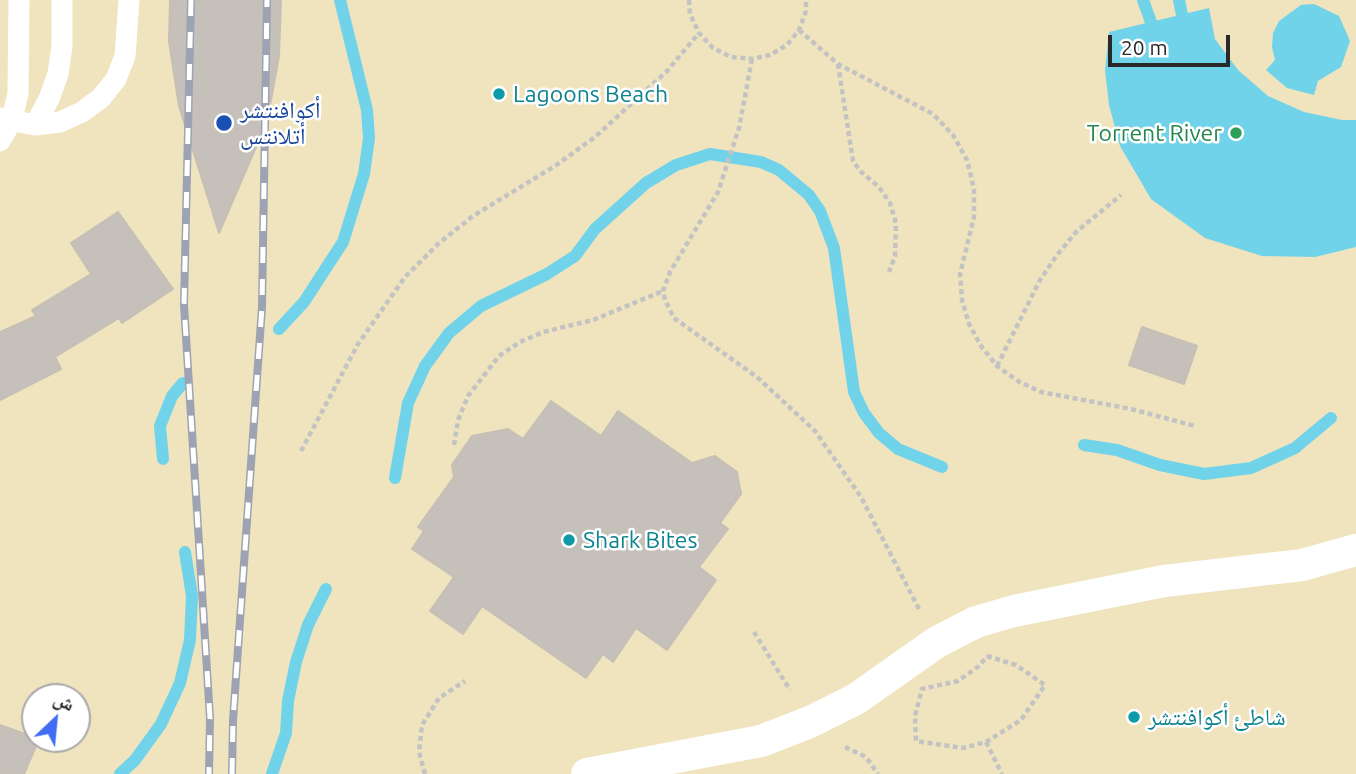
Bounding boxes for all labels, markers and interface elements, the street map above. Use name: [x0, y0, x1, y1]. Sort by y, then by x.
scale bar: [1111, 21, 1234, 65]
text: 20 m: [1121, 35, 1168, 59]
place label: Lagoons Beach: [513, 80, 668, 108]
marker: Lagoons Beach: [491, 86, 507, 102]
place label: أكوافنتشر أتلانتس: [240, 96, 320, 150]
marker: أكوافنتشر أتلانتس: [214, 113, 234, 133]
place label: Torrent River: [1087, 119, 1222, 147]
marker: Torrent River: [1228, 125, 1244, 141]
place label: Shark Bites: [583, 526, 697, 554]
marker: Shark Bites: [561, 532, 577, 548]
north arrow: [21, 683, 91, 753]
text: ش: [50, 687, 78, 715]
place label: شاطئ أكوافنتشر: [1148, 703, 1286, 731]
marker: شاطئ أكوافنتشر: [1126, 709, 1142, 725]

